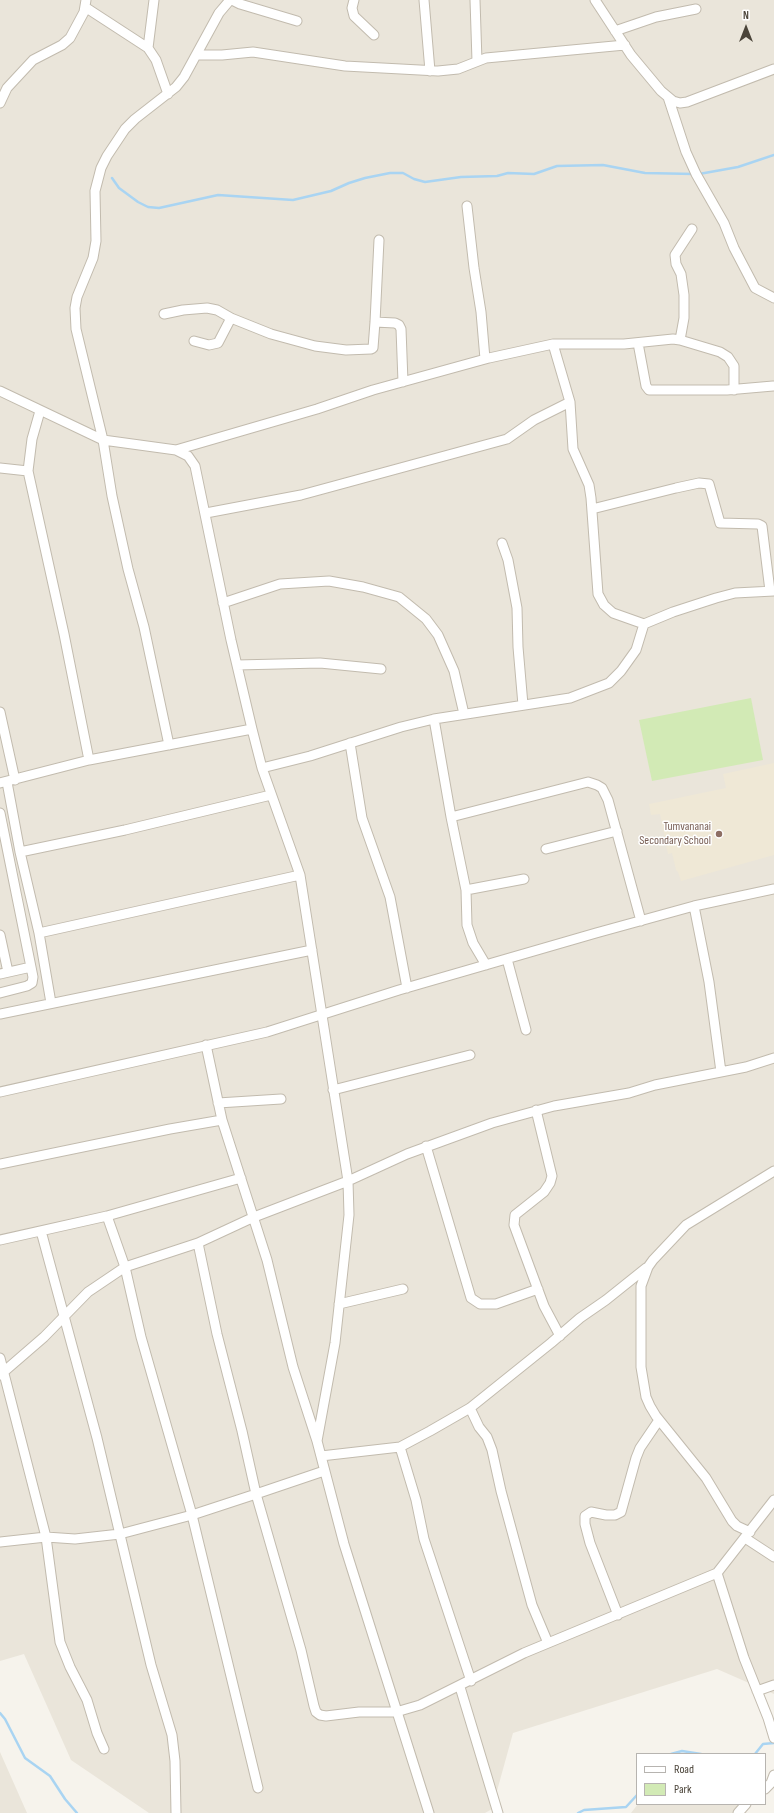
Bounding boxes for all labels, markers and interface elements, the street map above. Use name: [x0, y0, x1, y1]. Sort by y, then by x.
north arrow: [726, 8, 766, 48]
text: N: [743, 9, 749, 22]
place label: Tumvananai Secondary School: [639, 820, 711, 848]
marker: Tumvananai Secondary School: [714, 829, 724, 839]
legend: [636, 1753, 766, 1805]
text: Road: [674, 1762, 694, 1777]
text: Park: [674, 1782, 692, 1797]

